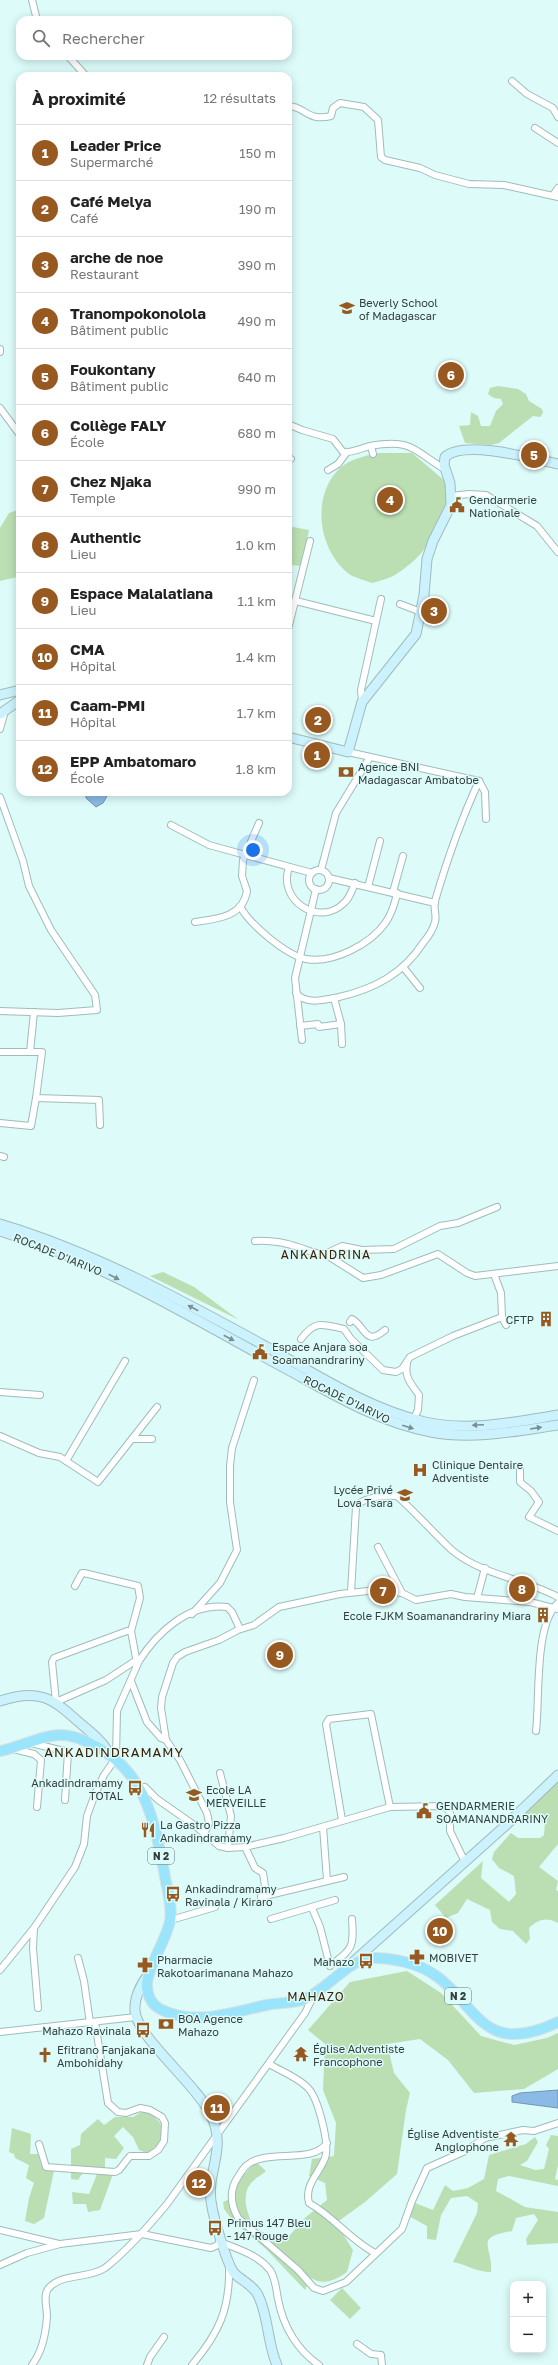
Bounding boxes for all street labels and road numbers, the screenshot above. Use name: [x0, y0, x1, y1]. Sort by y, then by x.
street label: ROCADE D'IARIVO: [12, 1230, 104, 1278]
street label: ROCADE D'IARIVO: [302, 1372, 392, 1426]
road number: N 2: [148, 1848, 174, 1864]
road number: N 2: [445, 1988, 471, 2004]

